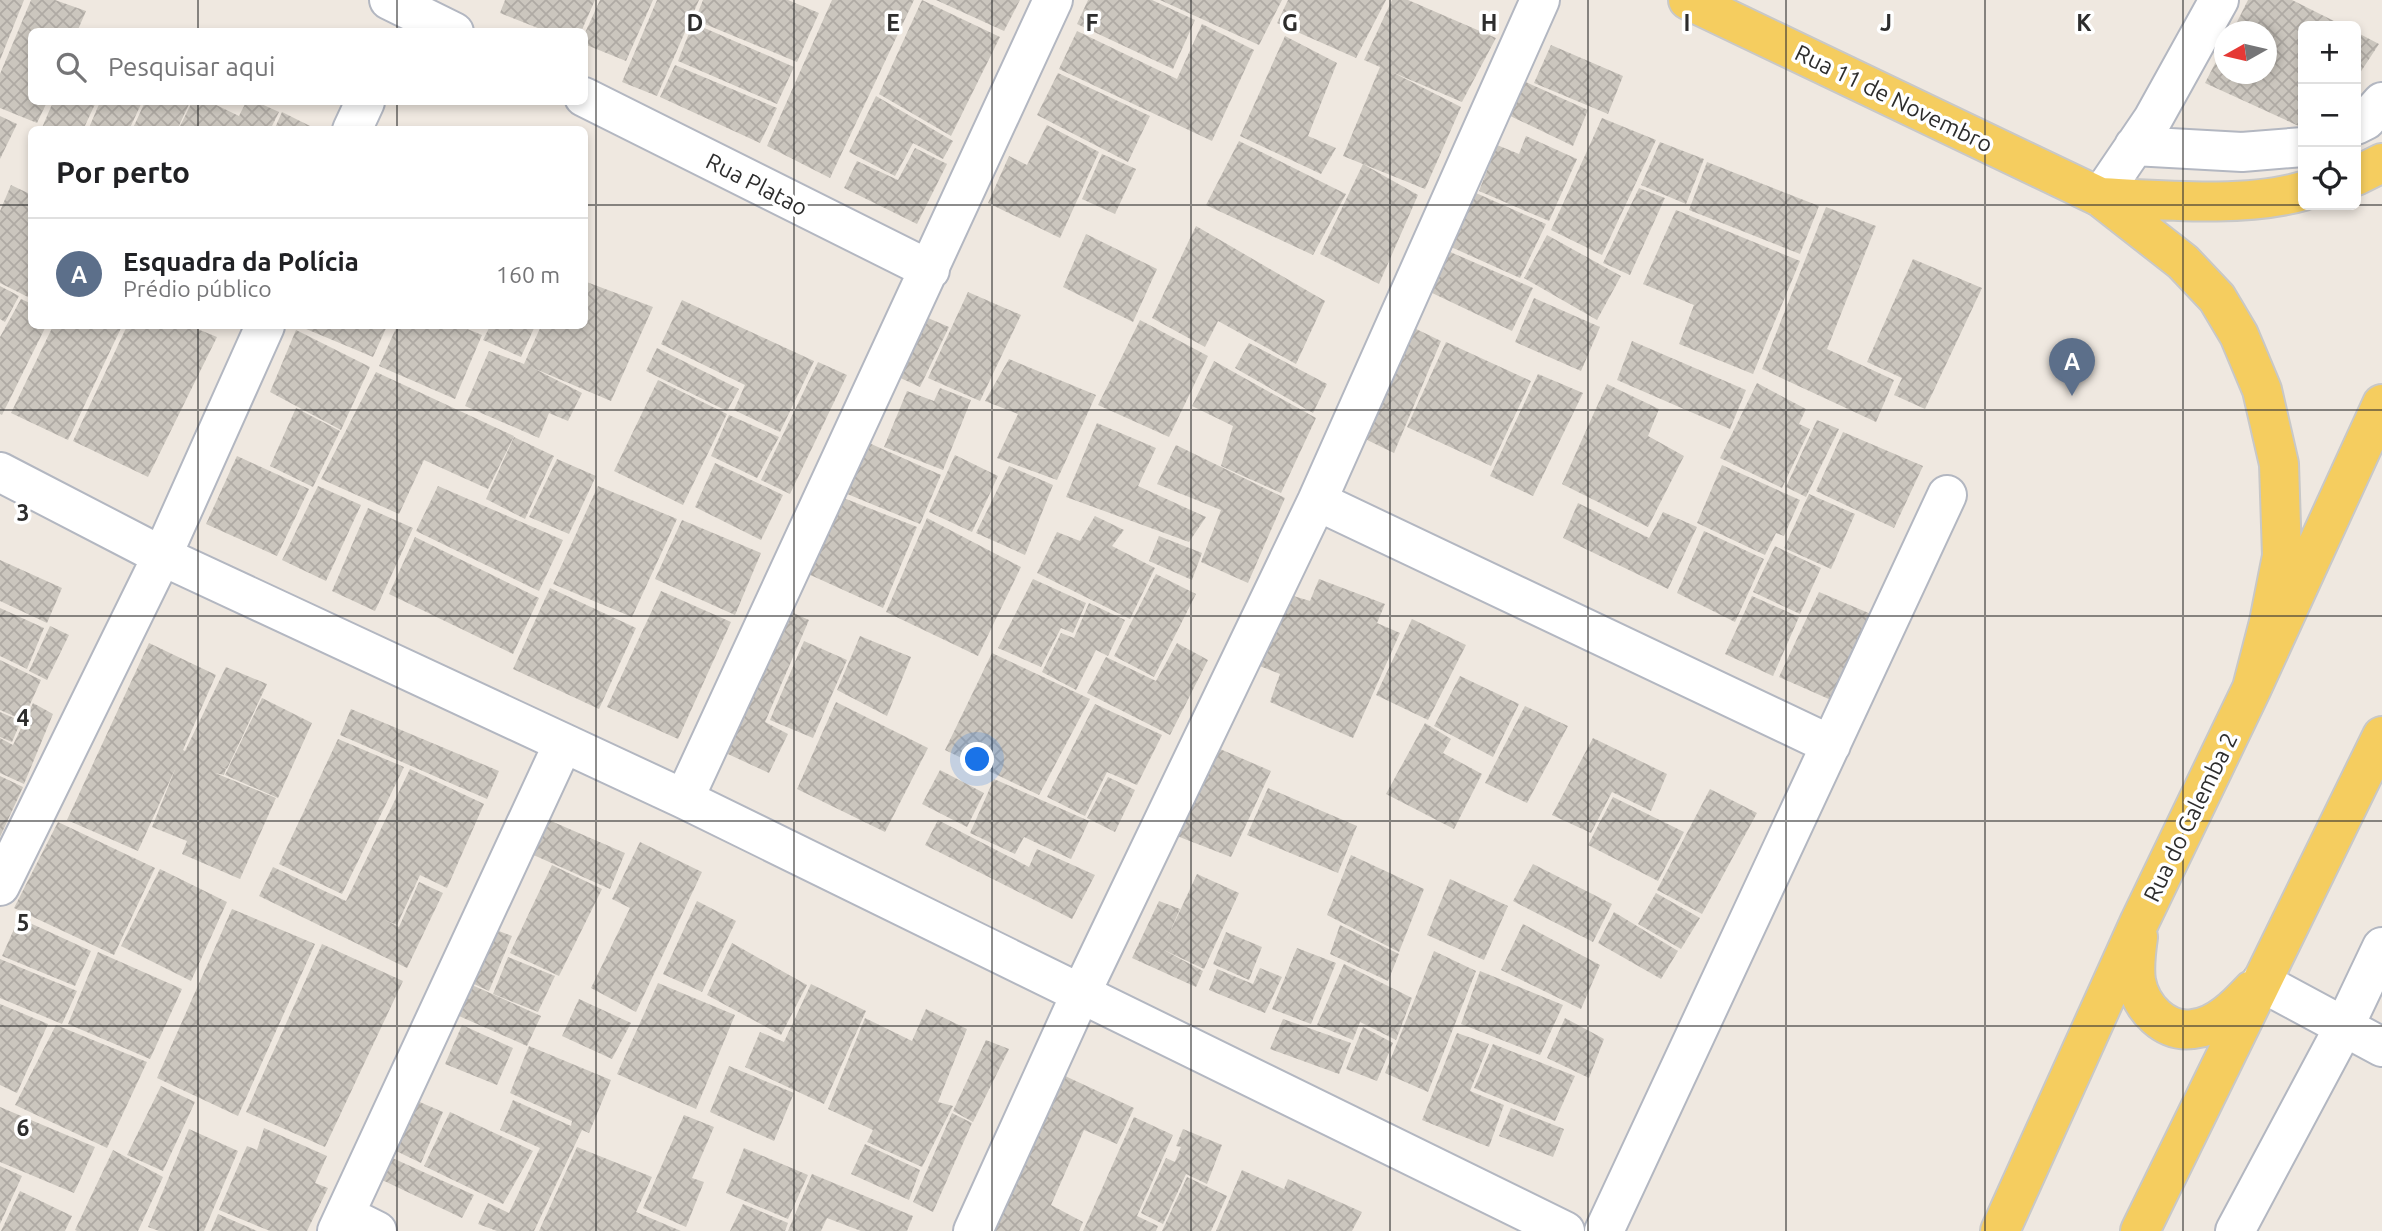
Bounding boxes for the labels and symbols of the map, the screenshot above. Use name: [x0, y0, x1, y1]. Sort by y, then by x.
text: D: [687, 10, 703, 35]
text: E: [886, 10, 900, 35]
text: F: [1086, 10, 1099, 35]
text: G: [1282, 10, 1298, 35]
text: H: [1481, 10, 1497, 35]
text: I: [1684, 10, 1690, 35]
text: J: [1880, 10, 1892, 35]
text: K: [2076, 10, 2092, 35]
north arrow: [2214, 21, 2277, 84]
street label: Rua 11 de Novembro: [1791, 39, 1997, 157]
street label: Rua Platao: [702, 148, 812, 220]
pin: A: [2049, 338, 2095, 396]
text: 3: [17, 500, 29, 525]
text: 4: [17, 705, 30, 730]
street label: Rua do Calemba 2: [2138, 728, 2242, 906]
your location: [960, 742, 994, 776]
text: 5: [17, 910, 29, 935]
text: 6: [17, 1115, 30, 1140]

